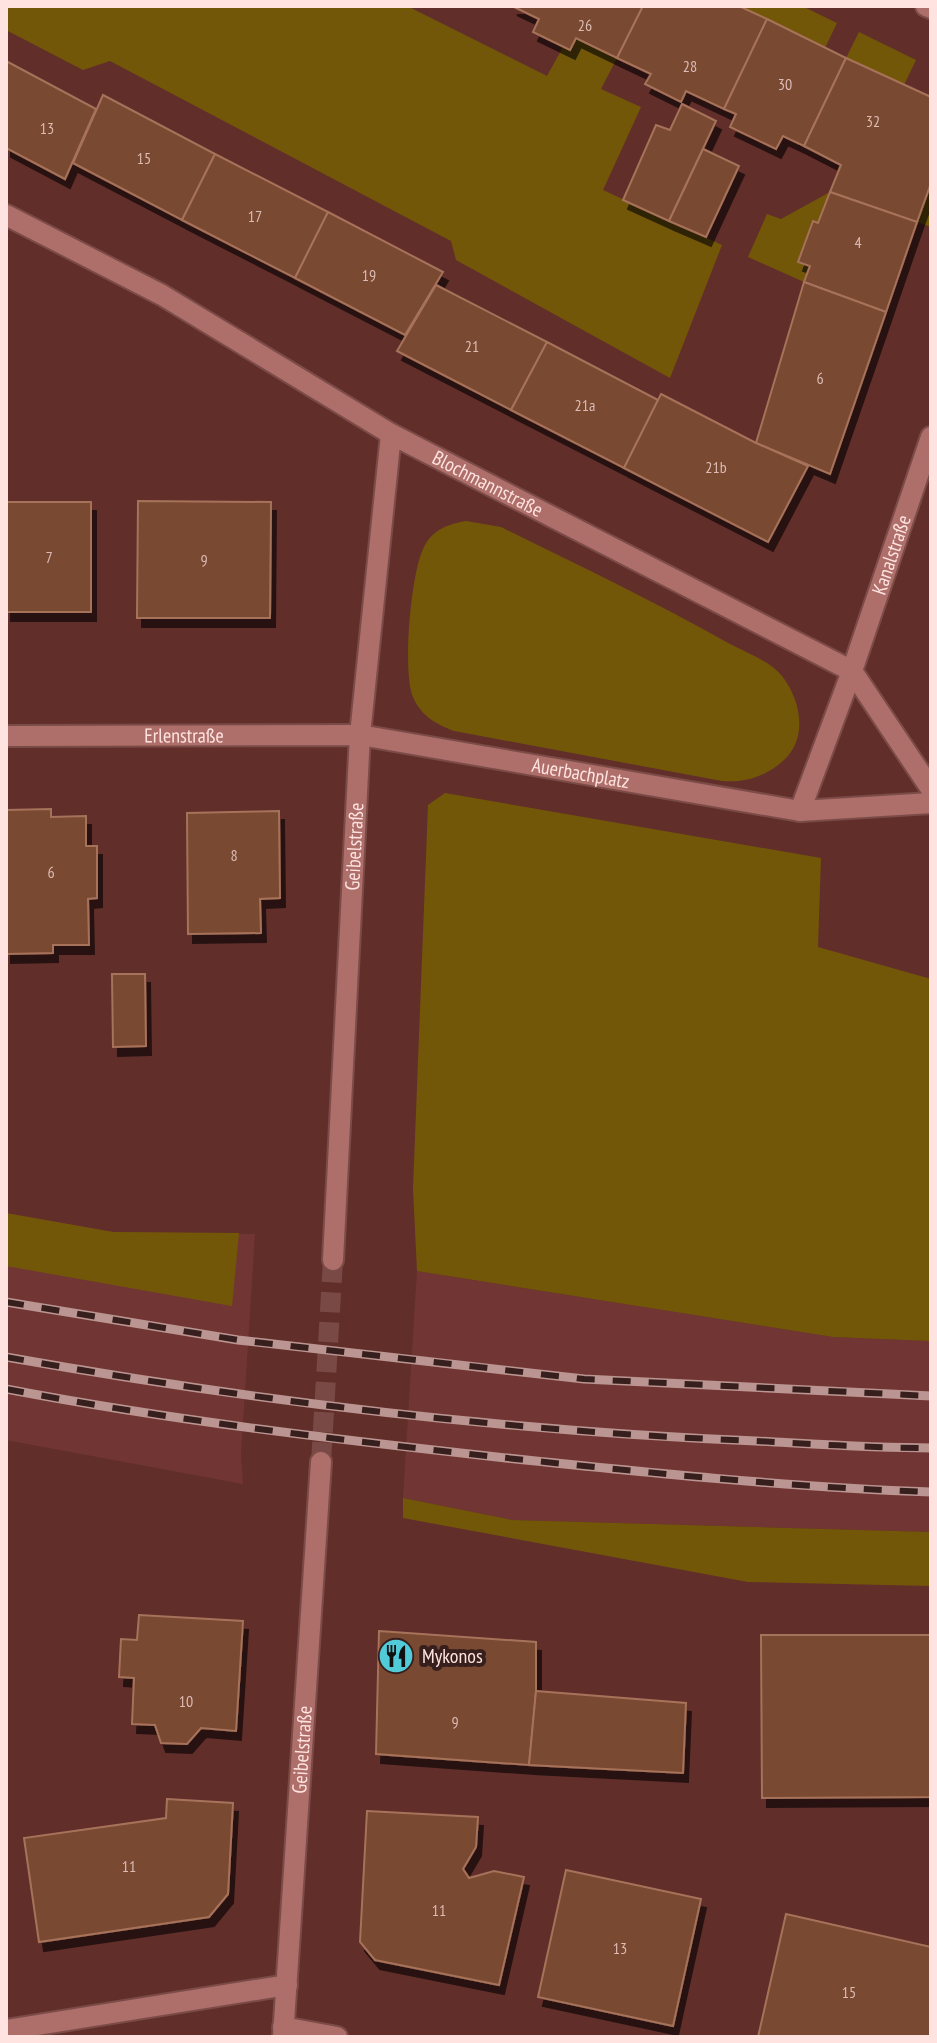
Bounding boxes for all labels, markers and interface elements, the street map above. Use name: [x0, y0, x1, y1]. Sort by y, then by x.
house number: 26: [578, 15, 592, 35]
house number: 28: [683, 56, 697, 76]
house number: 30: [778, 74, 792, 94]
house number: 32: [866, 111, 880, 131]
house number: 13: [40, 118, 54, 138]
house number: 15: [137, 148, 151, 168]
house number: 17: [248, 206, 262, 226]
house number: 4: [854, 232, 862, 252]
house number: 19: [362, 265, 376, 285]
house number: 21: [465, 336, 479, 356]
house number: 6: [816, 368, 824, 388]
house number: 21a: [575, 395, 595, 415]
street label: Blochmannstraße: [428, 445, 548, 523]
house number: 21b: [705, 457, 727, 477]
street label: Kanalstraße: [866, 511, 917, 598]
house number: 7: [45, 547, 53, 567]
house number: 9: [200, 550, 208, 570]
street label: Erlenstraße: [144, 722, 224, 749]
street label: Auerbachplatz: [530, 752, 632, 794]
street label: Geibelstraße: [339, 802, 370, 891]
house number: 8: [230, 845, 238, 865]
house number: 6: [47, 862, 55, 882]
restaurant icon: Mykonos: [377, 1637, 415, 1675]
place label: Mykonos: [422, 1643, 483, 1669]
house number: 10: [179, 1691, 193, 1711]
street label: Geibelstraße: [286, 1705, 318, 1794]
house number: 9: [451, 1712, 459, 1732]
house number: 11: [122, 1856, 136, 1876]
house number: 11: [432, 1900, 446, 1920]
house number: 13: [613, 1938, 627, 1958]
house number: 15: [842, 1982, 856, 2002]

